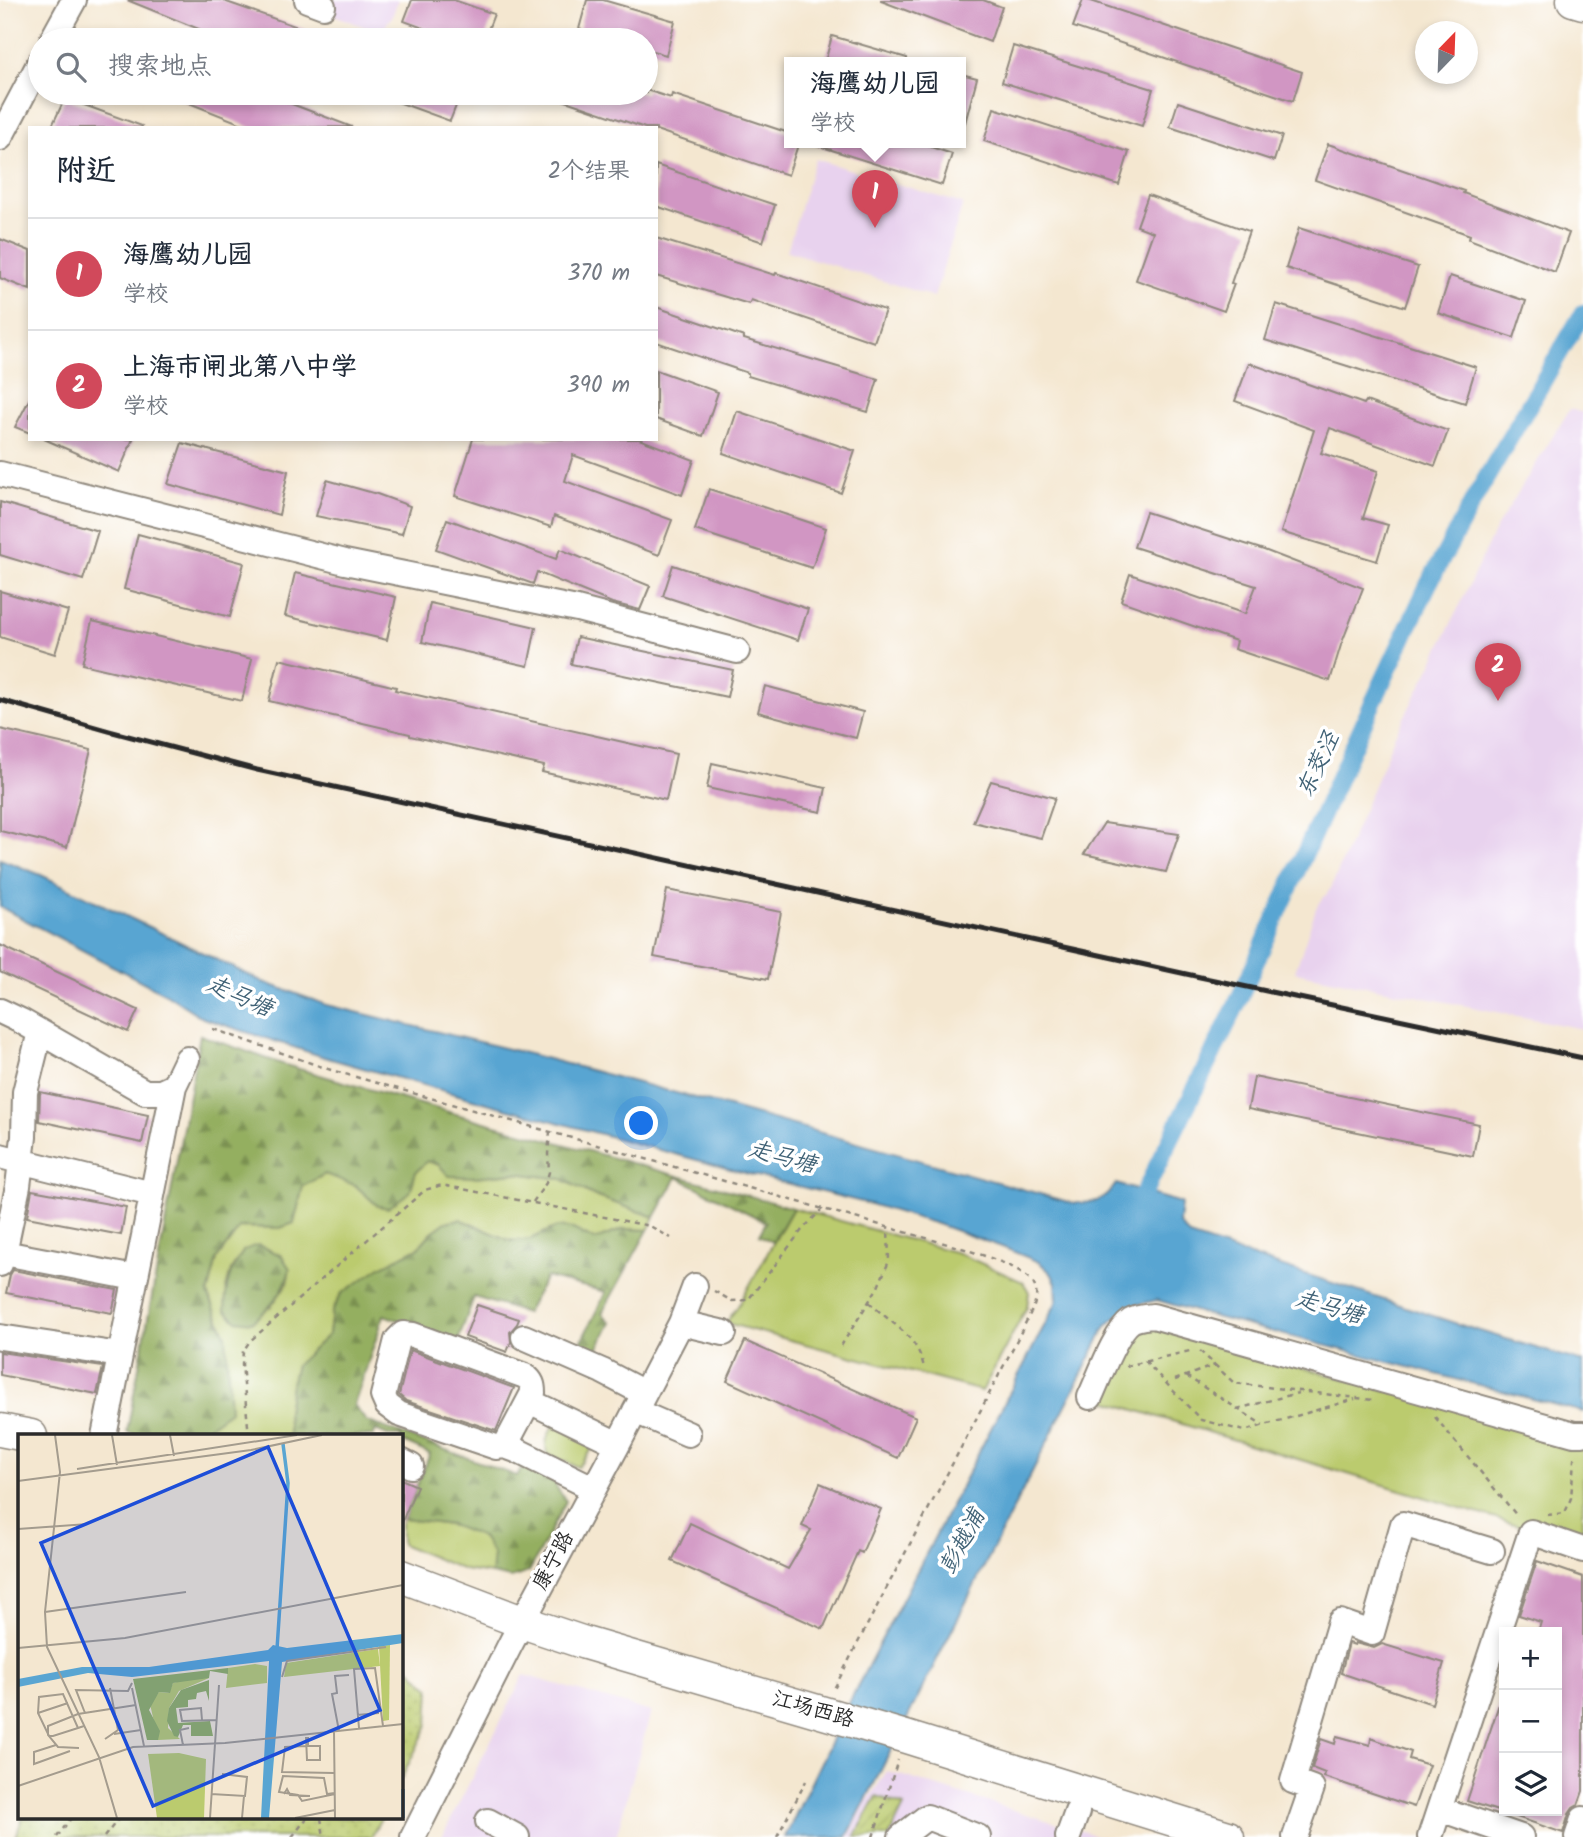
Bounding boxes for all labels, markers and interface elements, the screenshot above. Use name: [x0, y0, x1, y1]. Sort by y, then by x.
north arrow: [1415, 21, 1478, 84]
search box: [28, 28, 658, 105]
text: 搜索地点: [108, 46, 212, 88]
icon: search: [52, 48, 90, 86]
popup: [784, 57, 966, 148]
text: 海鹰幼儿园: [810, 64, 940, 106]
text: 学校: [810, 106, 856, 142]
text: 附近: [56, 148, 116, 196]
text: 2个结果: [548, 154, 630, 190]
pin: 1: [852, 170, 898, 228]
text: 海鹰幼儿园: [123, 235, 253, 277]
text: 1: [76, 256, 82, 292]
text: 370 m: [567, 256, 630, 292]
text: 学校: [123, 277, 169, 313]
text: 上海市闸北第八中学: [123, 347, 357, 389]
text: 2: [72, 368, 86, 404]
text: 390 m: [567, 368, 630, 404]
text: 学校: [123, 389, 169, 425]
pin: 2: [1475, 643, 1521, 701]
water label: 东茭泾: [1288, 725, 1350, 804]
water label: 走马塘: [200, 967, 281, 1029]
your location: [624, 1106, 658, 1140]
water label: 走马塘: [744, 1132, 823, 1185]
water label: 走马塘: [1291, 1281, 1370, 1336]
inset map: [18, 1434, 402, 1820]
water label: 彭越浦: [931, 1500, 996, 1581]
street label: 康宁路: [525, 1525, 583, 1597]
map controls: [1499, 1627, 1562, 1816]
button: +: [1499, 1627, 1562, 1690]
street label: 江场西路: [768, 1683, 858, 1737]
button: −: [1499, 1690, 1562, 1753]
button: layers: [1499, 1753, 1562, 1816]

